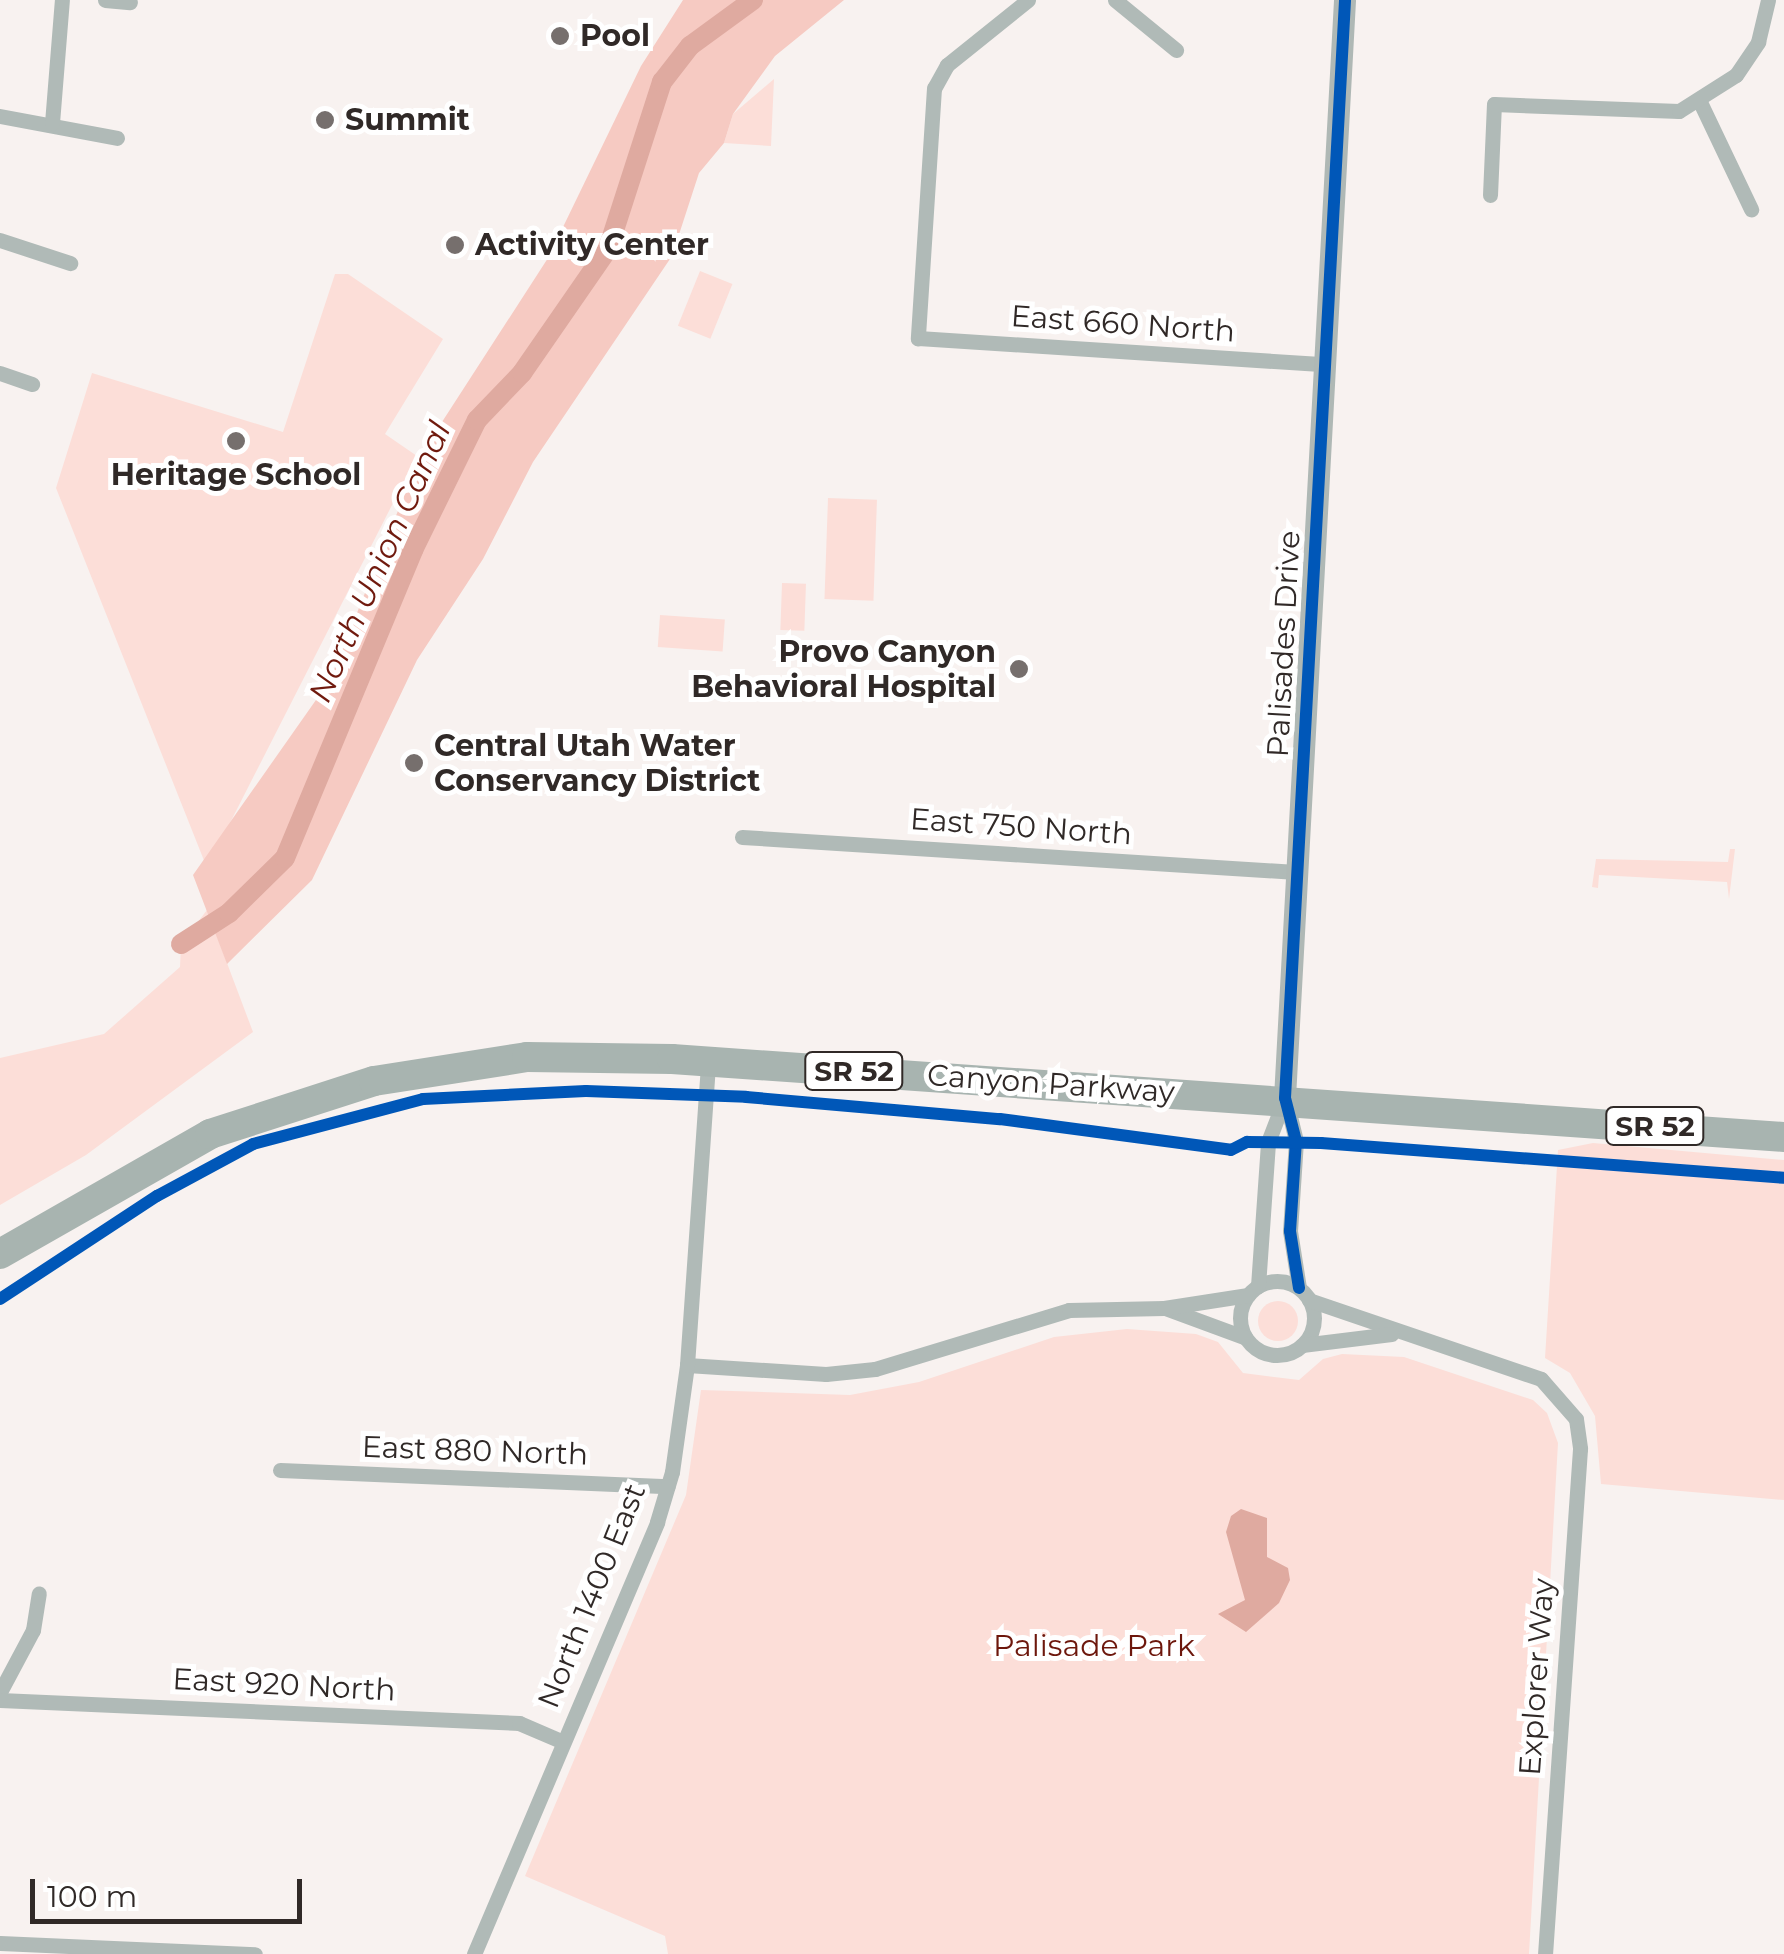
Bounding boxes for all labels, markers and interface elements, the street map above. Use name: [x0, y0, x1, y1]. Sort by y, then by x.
place label: Pool: [580, 18, 650, 54]
marker: Pool: [549, 25, 571, 47]
place label: Summit: [345, 102, 470, 138]
marker: Summit: [314, 109, 336, 131]
place label: Activity Center: [475, 227, 709, 263]
marker: Activity Center: [444, 234, 466, 256]
street label: East 660 North: [1010, 298, 1236, 350]
water label: North Union Canal: [301, 416, 459, 708]
marker: Heritage School: [225, 430, 247, 452]
place label: Heritage School: [111, 457, 361, 493]
street label: Palisades Drive: [1260, 530, 1308, 758]
place label: Provo Canyon Behavioral Hospital: [691, 634, 996, 704]
marker: Provo Canyon Behavioral Hospital: [1006, 656, 1032, 682]
place label: Central Utah Water Conservancy District: [434, 728, 760, 798]
marker: Central Utah Water Conservancy District: [403, 752, 425, 774]
street label: East 750 North: [909, 801, 1133, 853]
road number: SR 52: [804, 1048, 904, 1094]
street label: Canyon Parkway: [926, 1057, 1176, 1111]
road number: SR 52: [1605, 1103, 1705, 1149]
street label: East 880 North: [361, 1429, 589, 1473]
street label: North 1400 East: [531, 1479, 653, 1713]
street label: Explorer Way: [1512, 1577, 1562, 1777]
park label: Palisade Park: [993, 1628, 1195, 1664]
street label: East 920 North: [172, 1661, 396, 1709]
scale bar: [35, 1859, 308, 1921]
text: 100 m: [47, 1878, 137, 1915]

